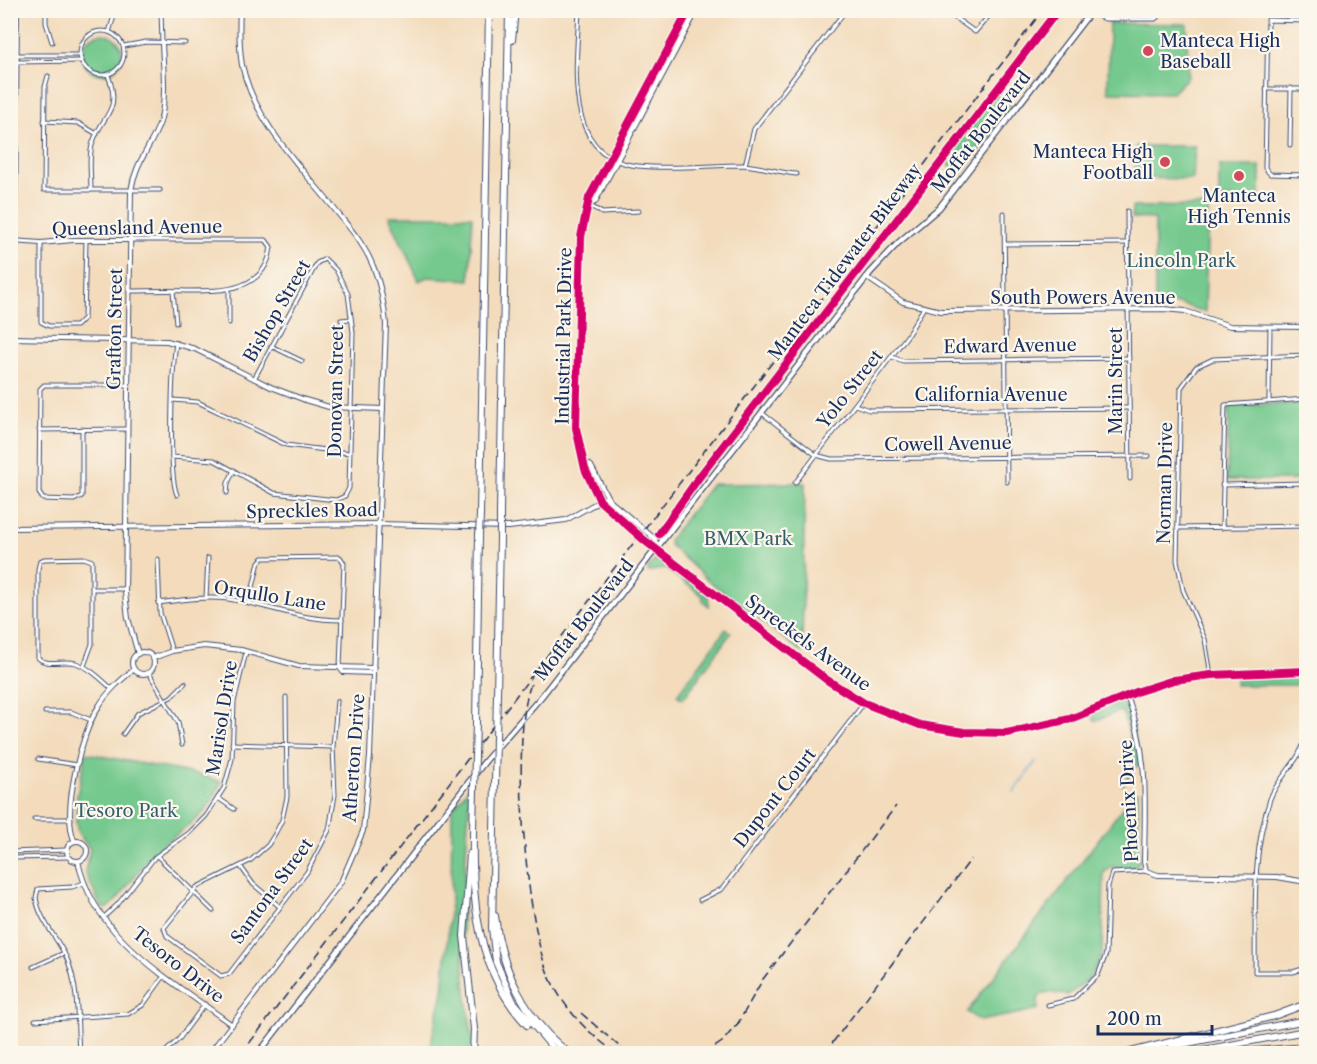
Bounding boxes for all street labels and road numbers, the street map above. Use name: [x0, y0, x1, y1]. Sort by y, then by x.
street label: Moffat Boulevard: [927, 67, 1035, 197]
street label: Manteca Tidewater Bikeway: [764, 158, 927, 365]
street label: Queensland Avenue: [52, 216, 222, 240]
street label: Industrial Park Drive: [551, 247, 577, 425]
street label: Bishop Street: [239, 255, 316, 366]
street label: Grafton Street: [103, 267, 127, 390]
street label: South Powers Avenue: [990, 287, 1176, 309]
street label: Donovan Street: [324, 324, 348, 458]
street label: Marin Street: [1105, 327, 1127, 435]
street label: Edward Avenue: [943, 334, 1077, 358]
street label: Yolo Street: [812, 345, 888, 434]
street label: California Avenue: [914, 384, 1068, 406]
street label: Norman Drive: [1153, 422, 1177, 544]
street label: Cowell Avenue: [884, 432, 1012, 456]
street label: Spreckles Road: [246, 499, 378, 523]
street label: Moffat Boulevard: [530, 555, 638, 685]
street label: Orqullo Lane: [212, 576, 328, 616]
street label: Spreckels Avenue: [741, 590, 875, 696]
street label: Marisol Drive: [202, 659, 242, 777]
street label: Atherton Drive: [338, 693, 369, 824]
street label: Phoenix Drive: [1115, 739, 1143, 863]
street label: Dupont Court: [729, 743, 821, 852]
street label: Santona Street: [226, 833, 318, 948]
street label: Tesoro Drive: [128, 922, 228, 1008]

